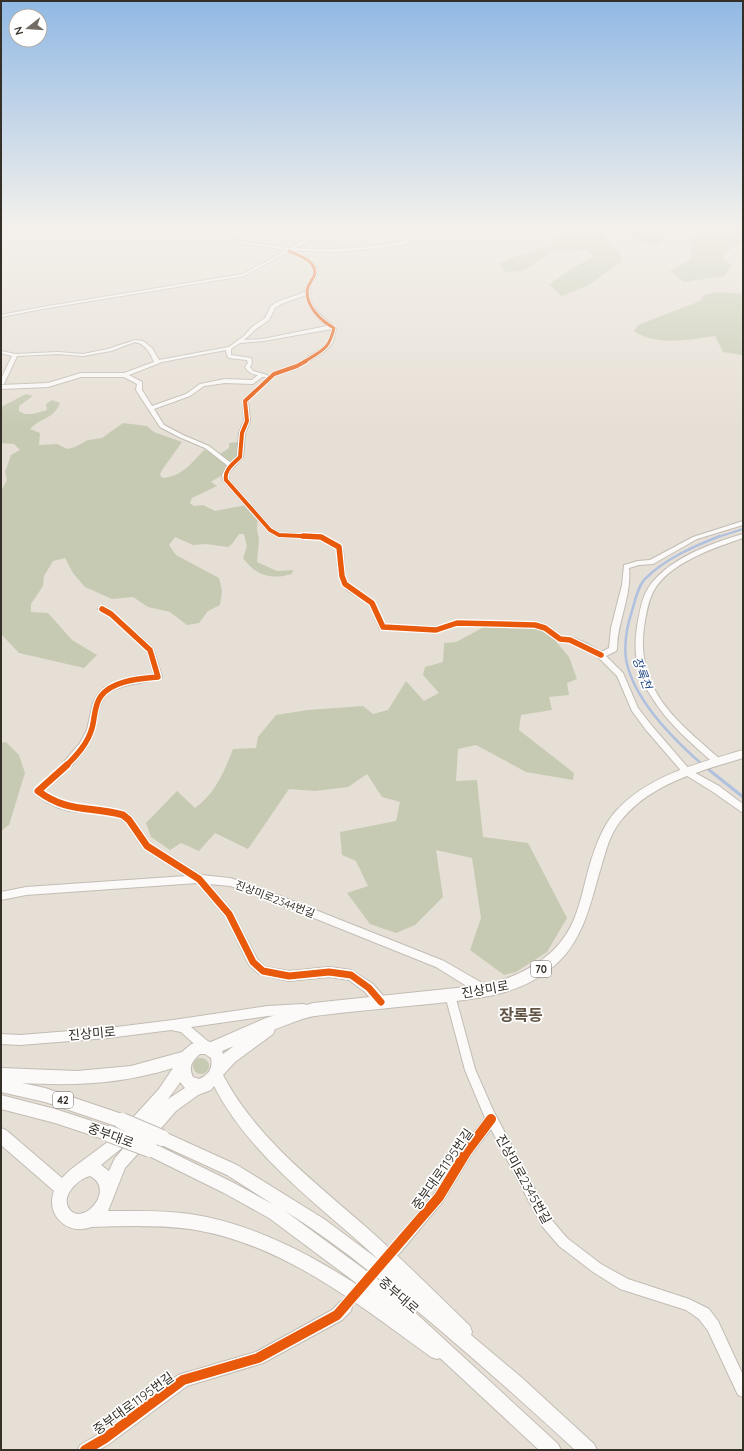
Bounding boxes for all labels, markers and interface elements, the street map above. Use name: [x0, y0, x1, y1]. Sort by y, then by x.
north arrow: [8, 8, 48, 48]
text: N: [11, 25, 26, 37]
water label: 장록천: [630, 655, 656, 693]
street label: 진상미로2344번길: [233, 877, 317, 921]
road number: 70: [531, 961, 551, 977]
street label: 진상미로: [460, 977, 510, 1001]
district label: 장록동: [499, 1005, 543, 1025]
street label: 진상미로: [67, 1023, 117, 1043]
road number: 42: [53, 1092, 73, 1108]
street label: 중부대로: [86, 1119, 136, 1151]
street label: 중부대로1195번길: [408, 1125, 476, 1213]
street label: 진상미로2345번길: [493, 1131, 555, 1227]
street label: 중부대로: [376, 1273, 422, 1317]
street label: 중부대로1195번길: [90, 1368, 176, 1438]

